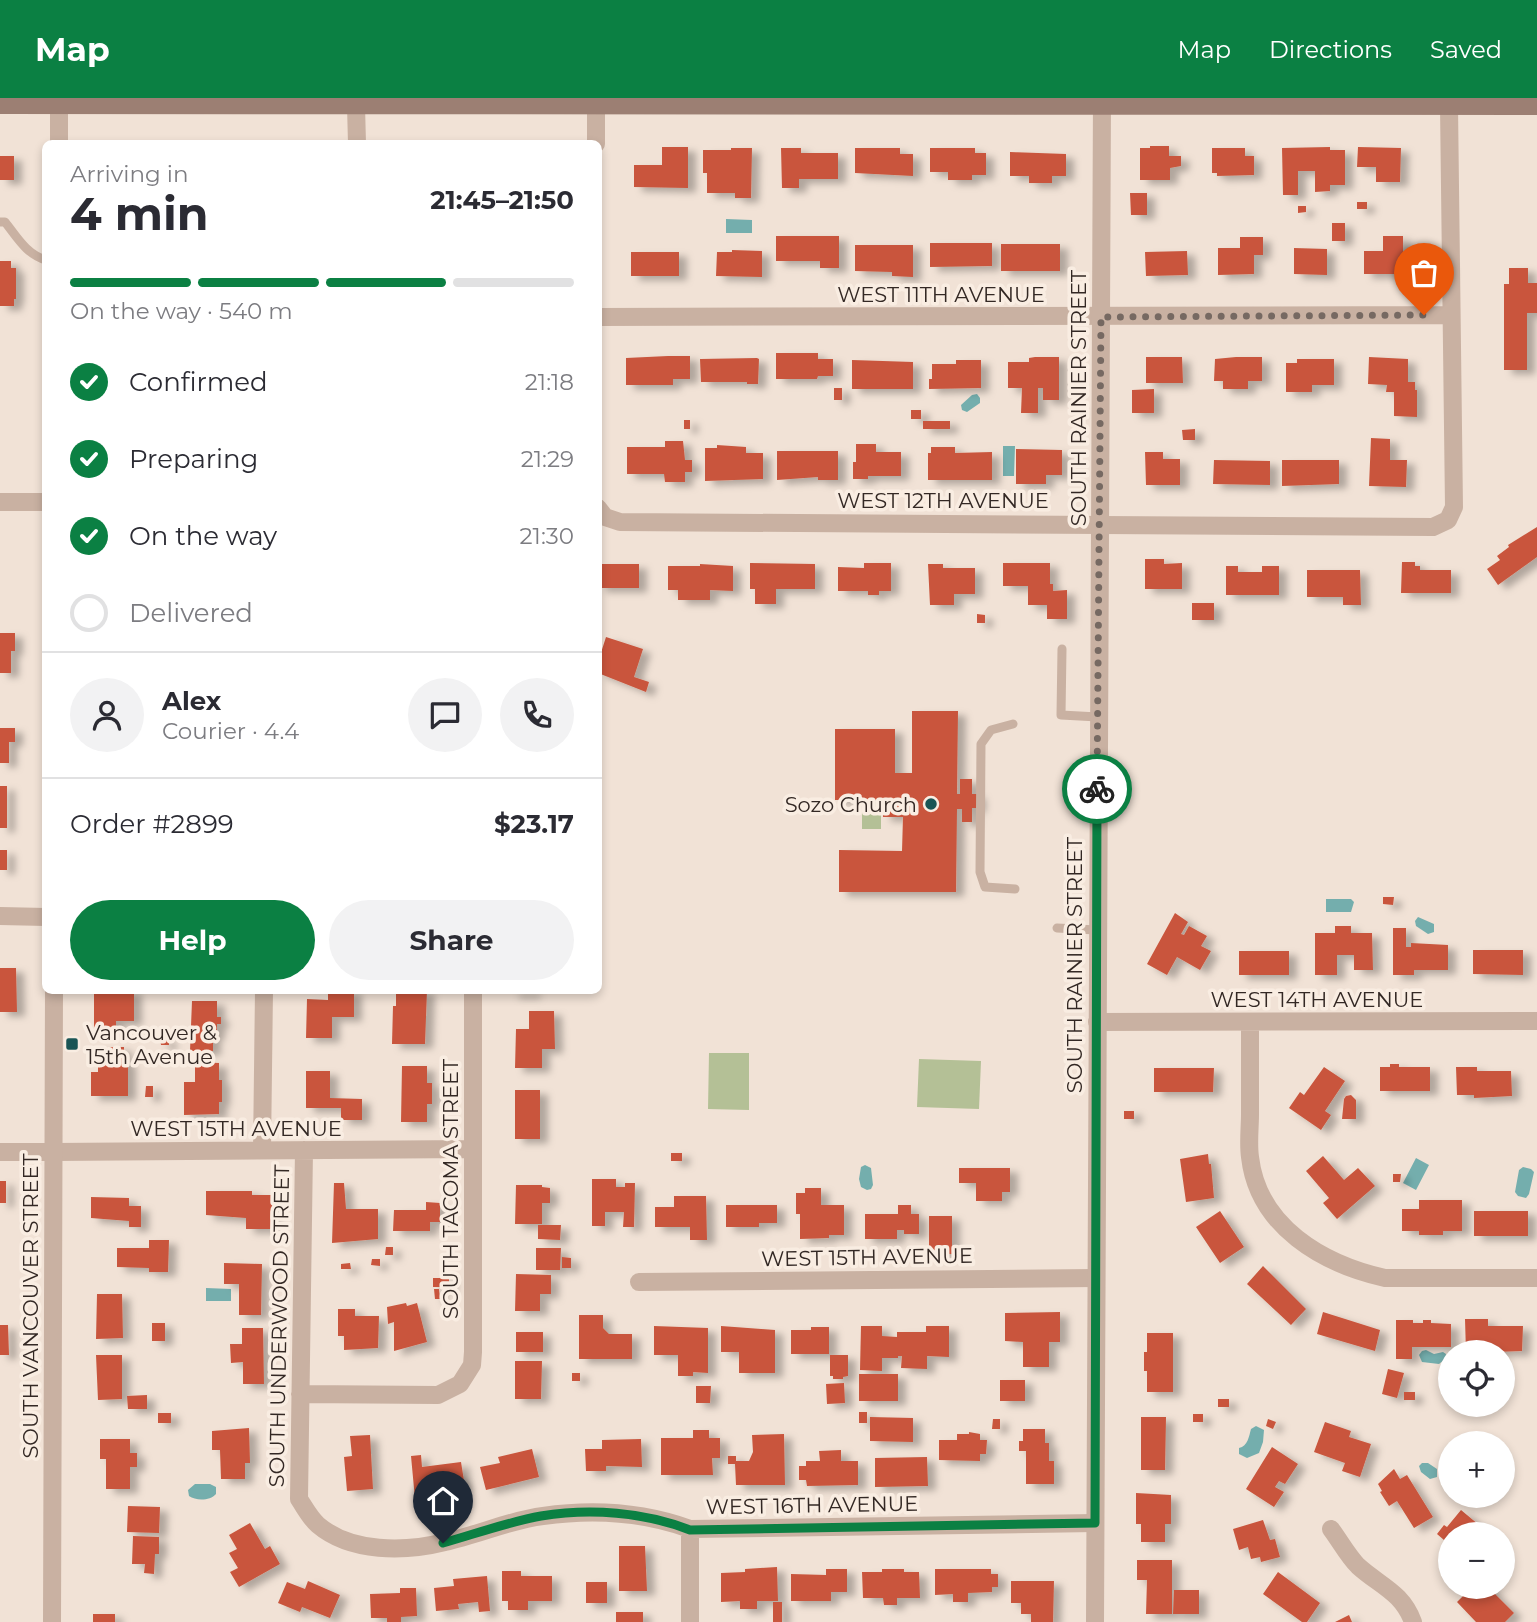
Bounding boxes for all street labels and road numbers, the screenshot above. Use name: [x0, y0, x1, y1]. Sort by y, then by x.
street label: SOUTH RAINIER STREET: [1066, 270, 1091, 526]
street label: WEST 11TH AVENUE: [837, 282, 1045, 307]
street label: WEST 12TH AVENUE: [837, 488, 1049, 513]
street label: SOUTH RAINIER STREET: [1062, 837, 1087, 1093]
street label: WEST 14TH AVENUE: [1211, 987, 1423, 1012]
street label: SOUTH TACOMA STREET: [438, 1059, 463, 1319]
street label: WEST 15TH AVENUE: [130, 1116, 342, 1141]
street label: SOUTH VANCOUVER STREET: [18, 1153, 43, 1459]
street label: SOUTH UNDERWOOD STREET: [264, 1164, 294, 1488]
street label: WEST 15TH AVENUE: [761, 1243, 973, 1271]
street label: WEST 16TH AVENUE: [706, 1491, 918, 1519]

